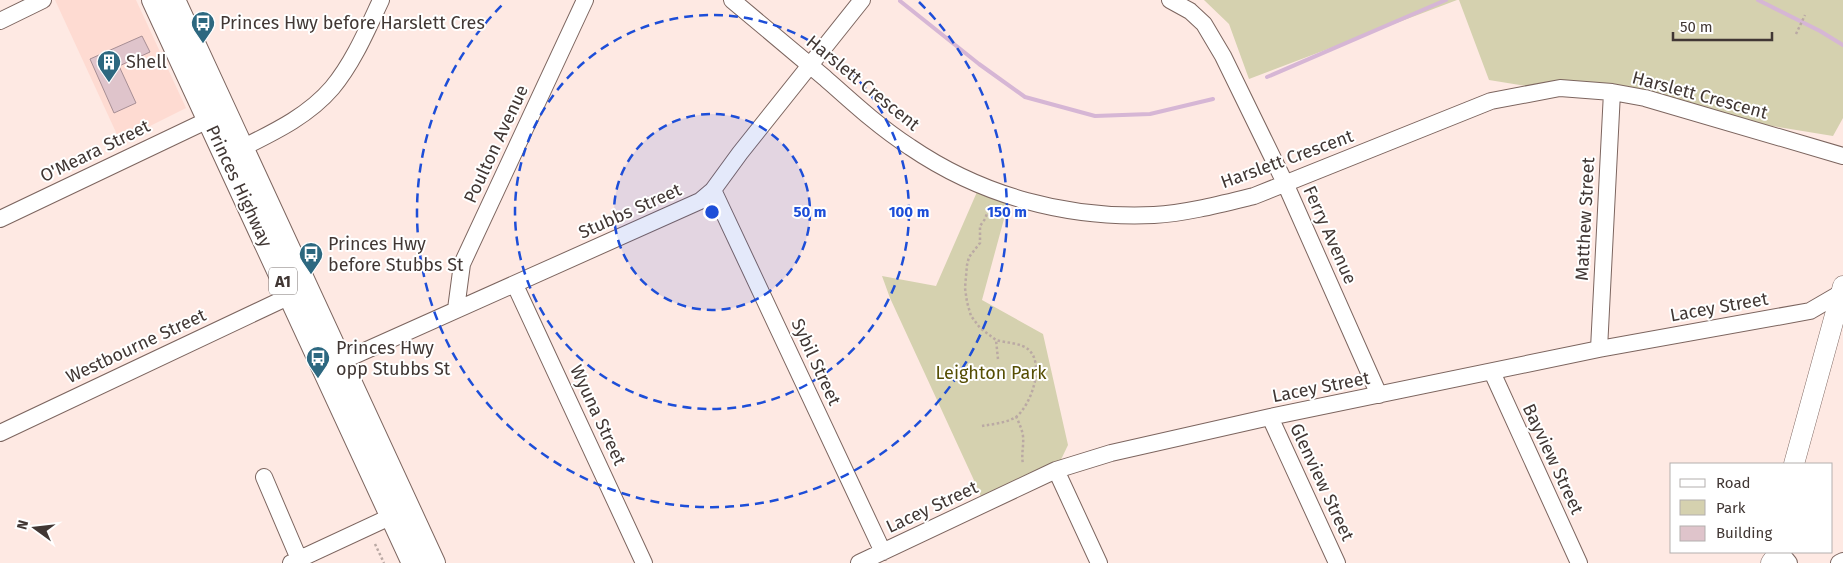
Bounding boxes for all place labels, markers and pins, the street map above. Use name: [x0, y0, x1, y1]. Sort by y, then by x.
bus stop icon: Princes Hwy before Harslett Cres: [190, 10, 216, 44]
place label: Princes Hwy before Harslett Cres: [220, 12, 485, 34]
building icon: Shell: [96, 49, 122, 83]
place label: Shell: [126, 51, 167, 73]
centre of rings: [703, 203, 721, 221]
place label: Princes Hwy before Stubbs St: [328, 233, 464, 276]
bus stop icon: Princes Hwy before Stubbs St: [298, 241, 324, 275]
place label: Princes Hwy opp Stubbs St: [336, 337, 451, 380]
bus stop icon: Princes Hwy opp Stubbs St: [305, 345, 331, 379]

